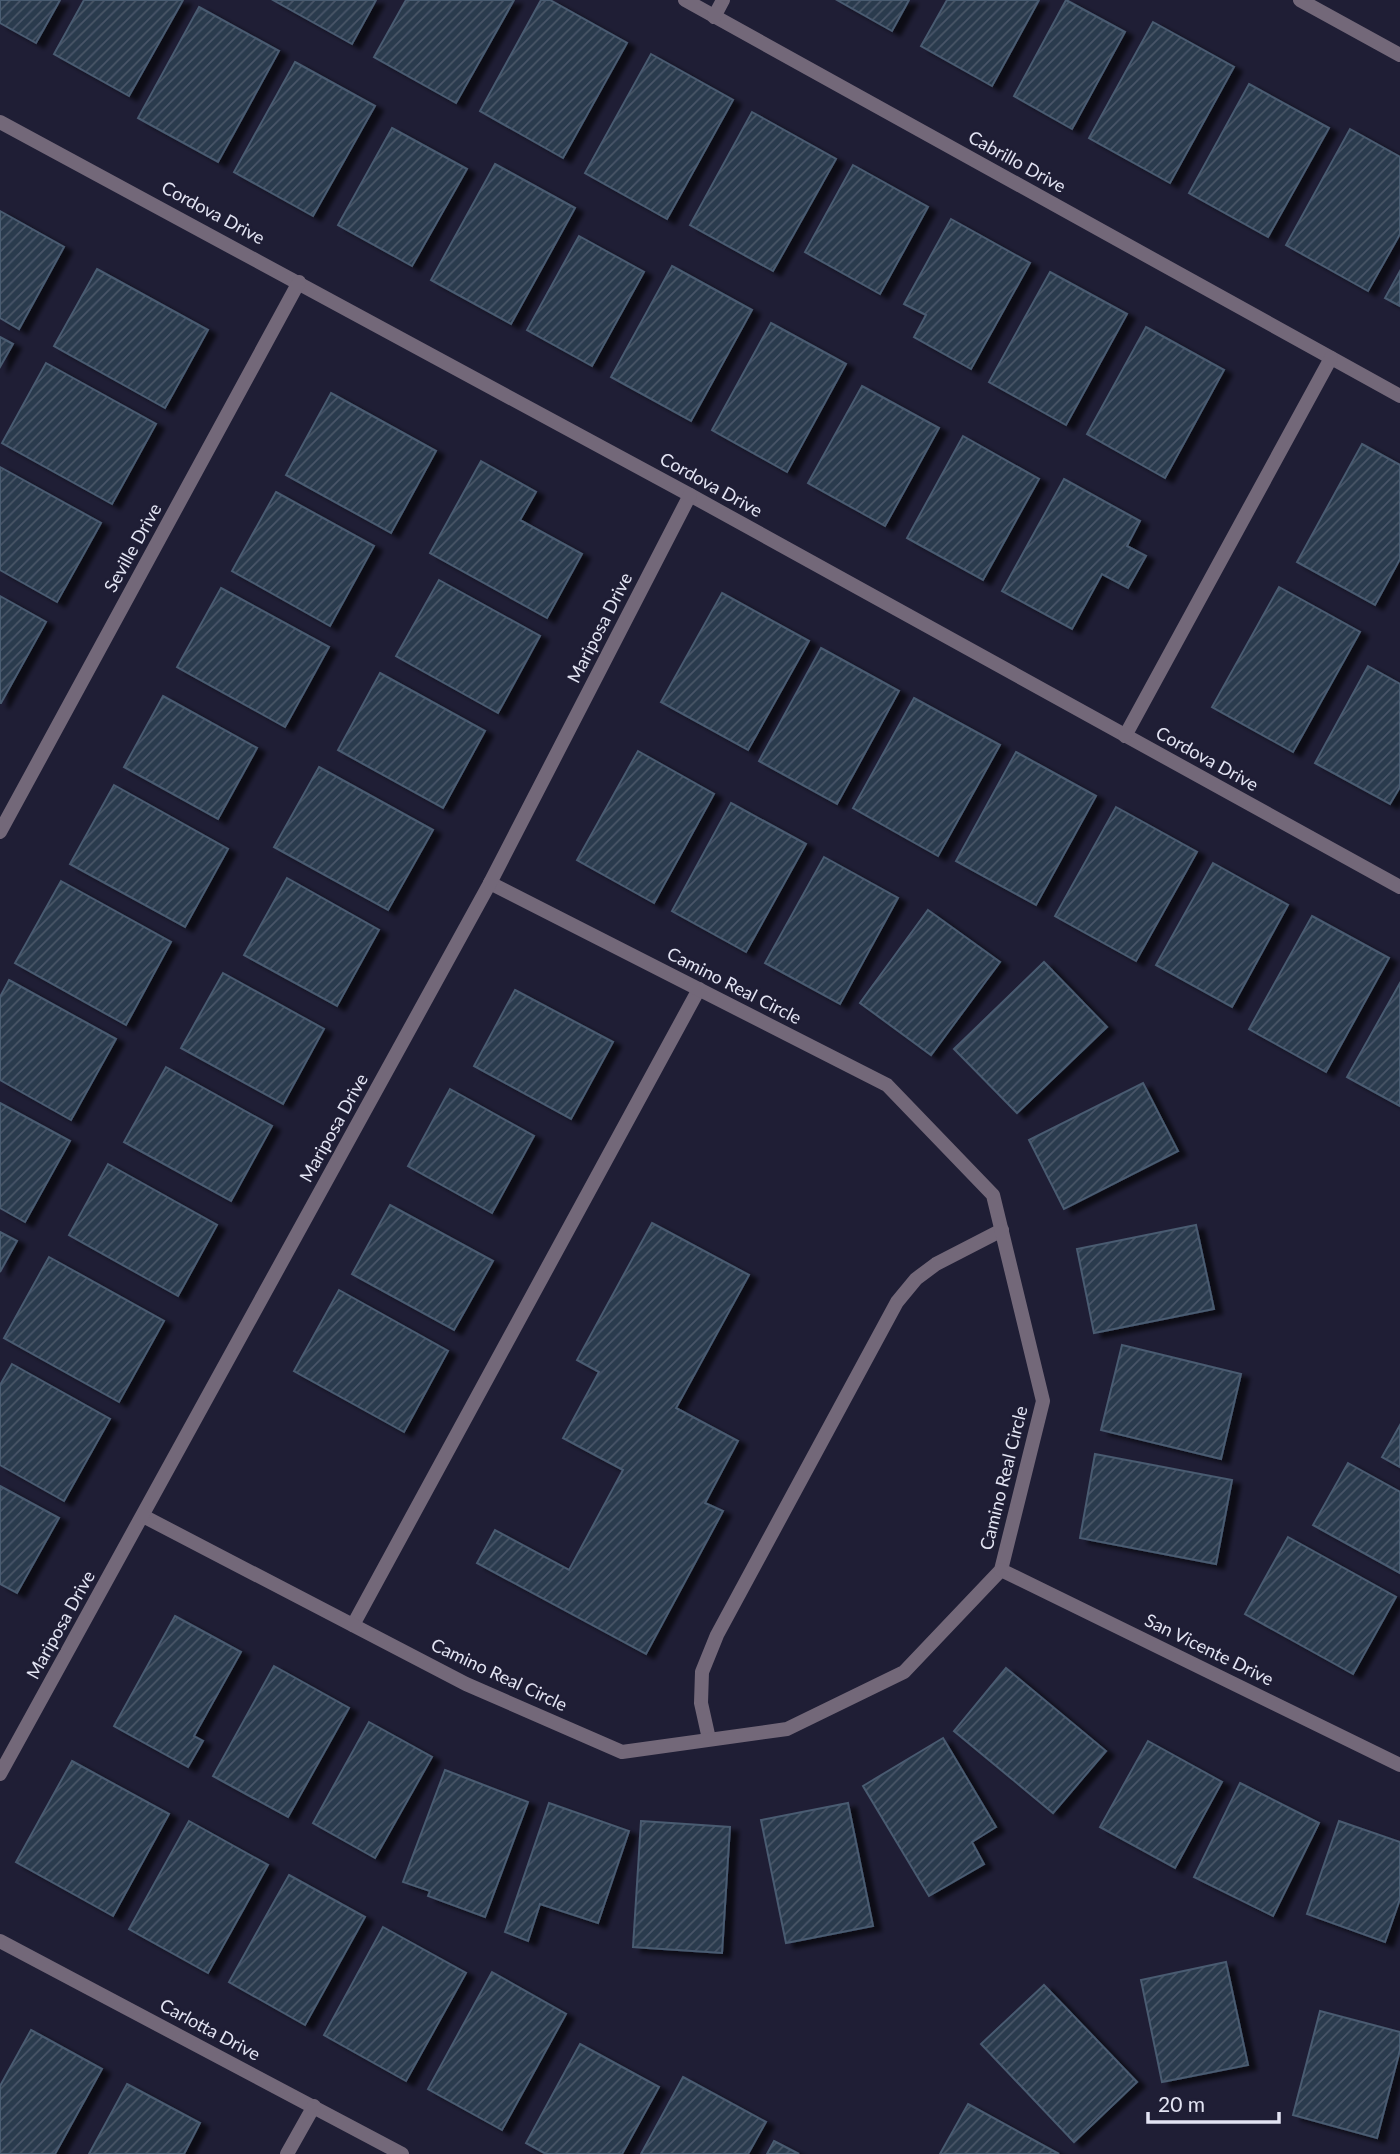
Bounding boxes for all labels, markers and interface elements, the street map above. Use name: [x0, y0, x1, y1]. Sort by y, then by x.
street label: Cabrillo Drive: [965, 125, 1070, 197]
street label: Cordova Drive: [158, 176, 269, 249]
street label: Cordova Drive: [656, 447, 767, 521]
street label: Seville Drive: [99, 499, 166, 596]
street label: Mariposa Drive: [562, 569, 636, 686]
street label: Cordova Drive: [1152, 721, 1263, 795]
street label: Camino Real Circle: [664, 942, 805, 1028]
street label: Mariposa Drive: [294, 1069, 372, 1186]
street label: Camino Real Circle: [974, 1403, 1032, 1552]
street label: Mariposa Drive: [21, 1566, 99, 1683]
street label: San Vicente Drive: [1142, 1608, 1277, 1690]
street label: Camino Real Circle: [428, 1633, 571, 1715]
street label: Carlotta Drive: [156, 1993, 264, 2065]
scale bar: [1148, 2080, 1279, 2124]
text: 20 m: [1158, 2091, 1205, 2116]

